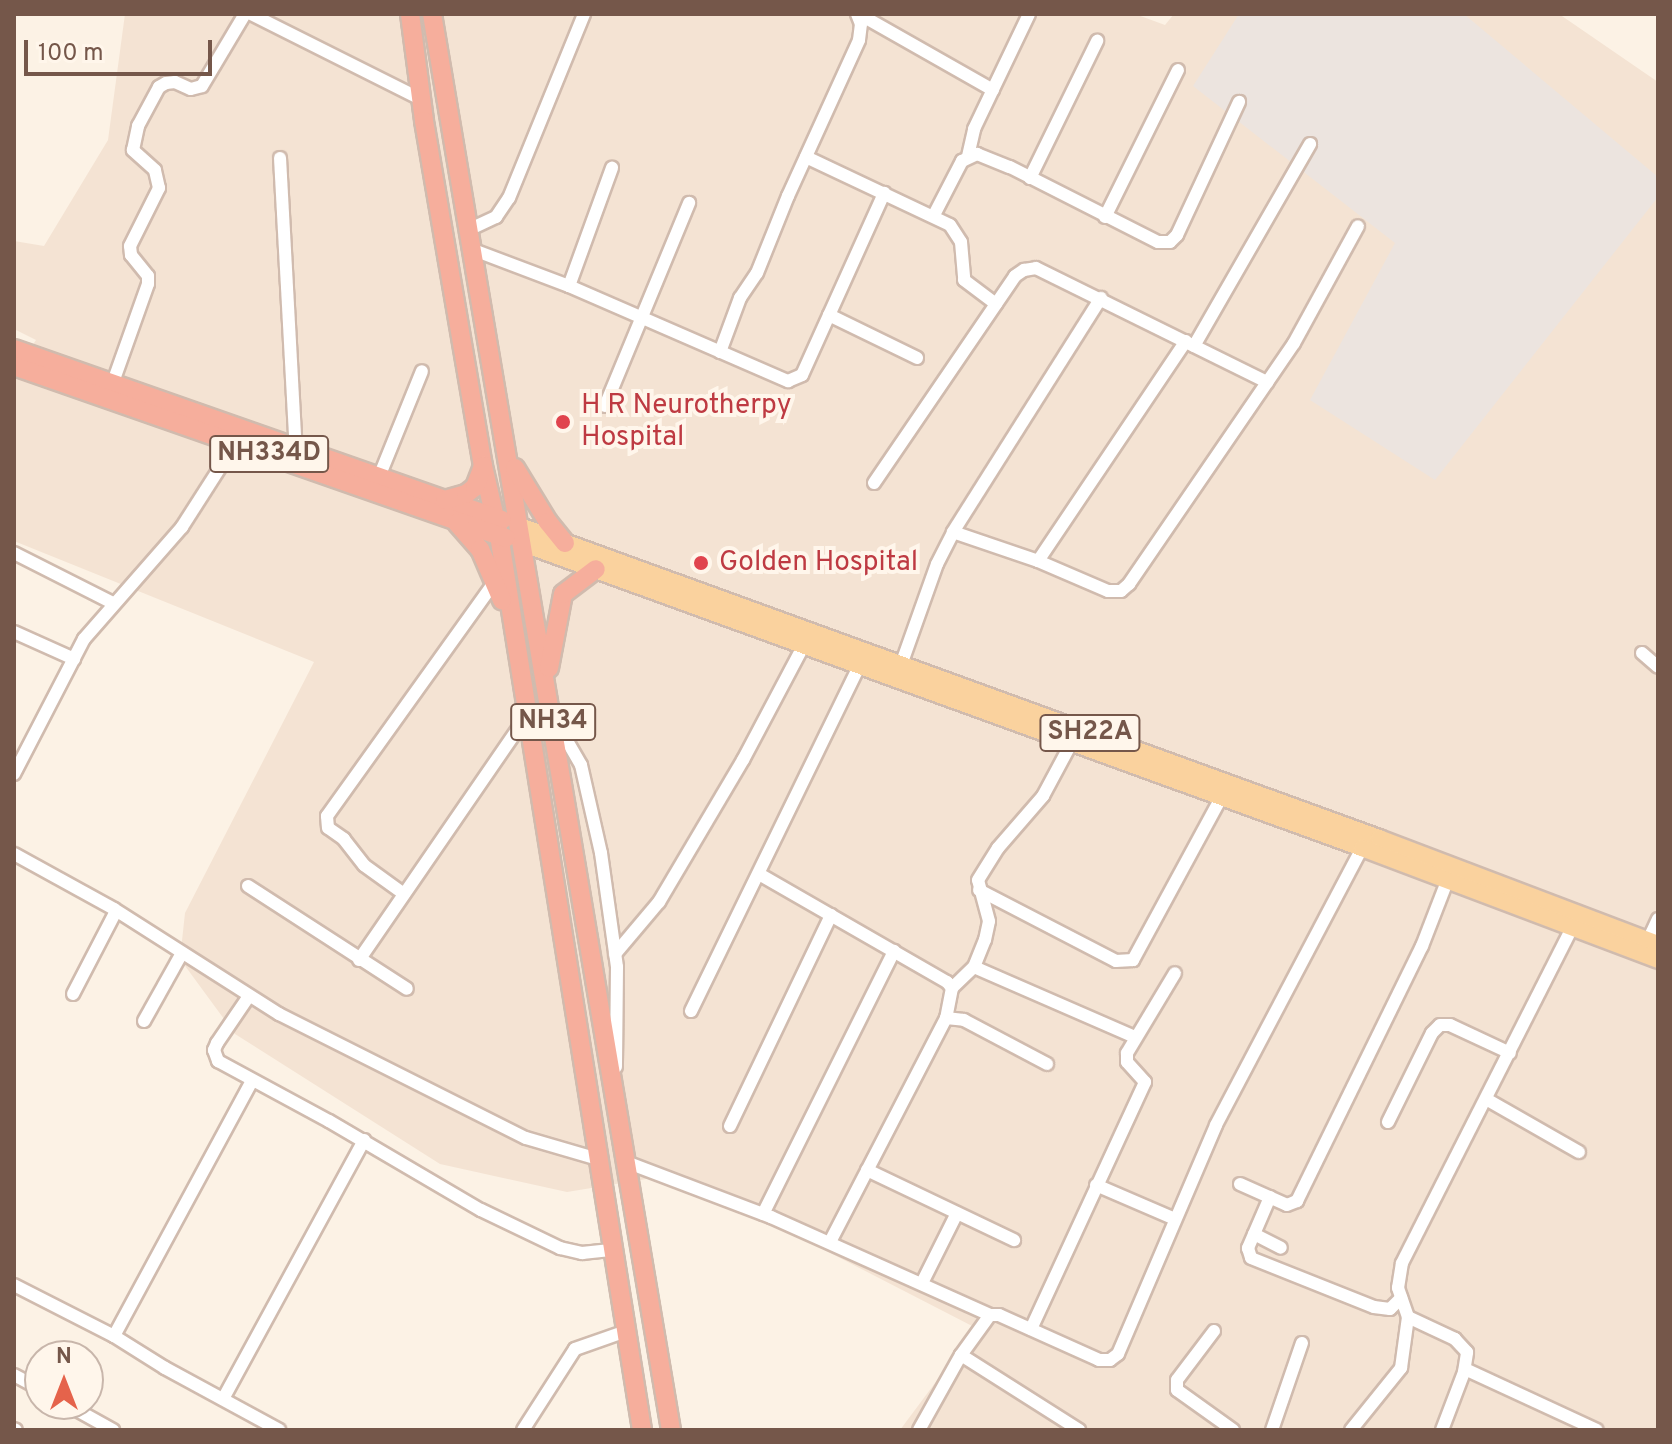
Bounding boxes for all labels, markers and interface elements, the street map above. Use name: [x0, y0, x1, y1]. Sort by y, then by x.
scale bar: [28, 24, 216, 74]
text: 100 m: [38, 39, 104, 69]
place label: H R Neurotherpy Hospital: [581, 389, 792, 455]
marker: H R Neurotherpy Hospital: [552, 411, 574, 433]
road number: NH334D: [209, 432, 329, 476]
place label: Golden Hospital: [719, 546, 918, 580]
marker: Golden Hospital: [690, 552, 712, 574]
road number: NH34: [509, 700, 597, 744]
road number: SH22A: [1038, 711, 1142, 755]
north arrow: [24, 1340, 104, 1420]
text: N: [56, 1344, 72, 1371]

